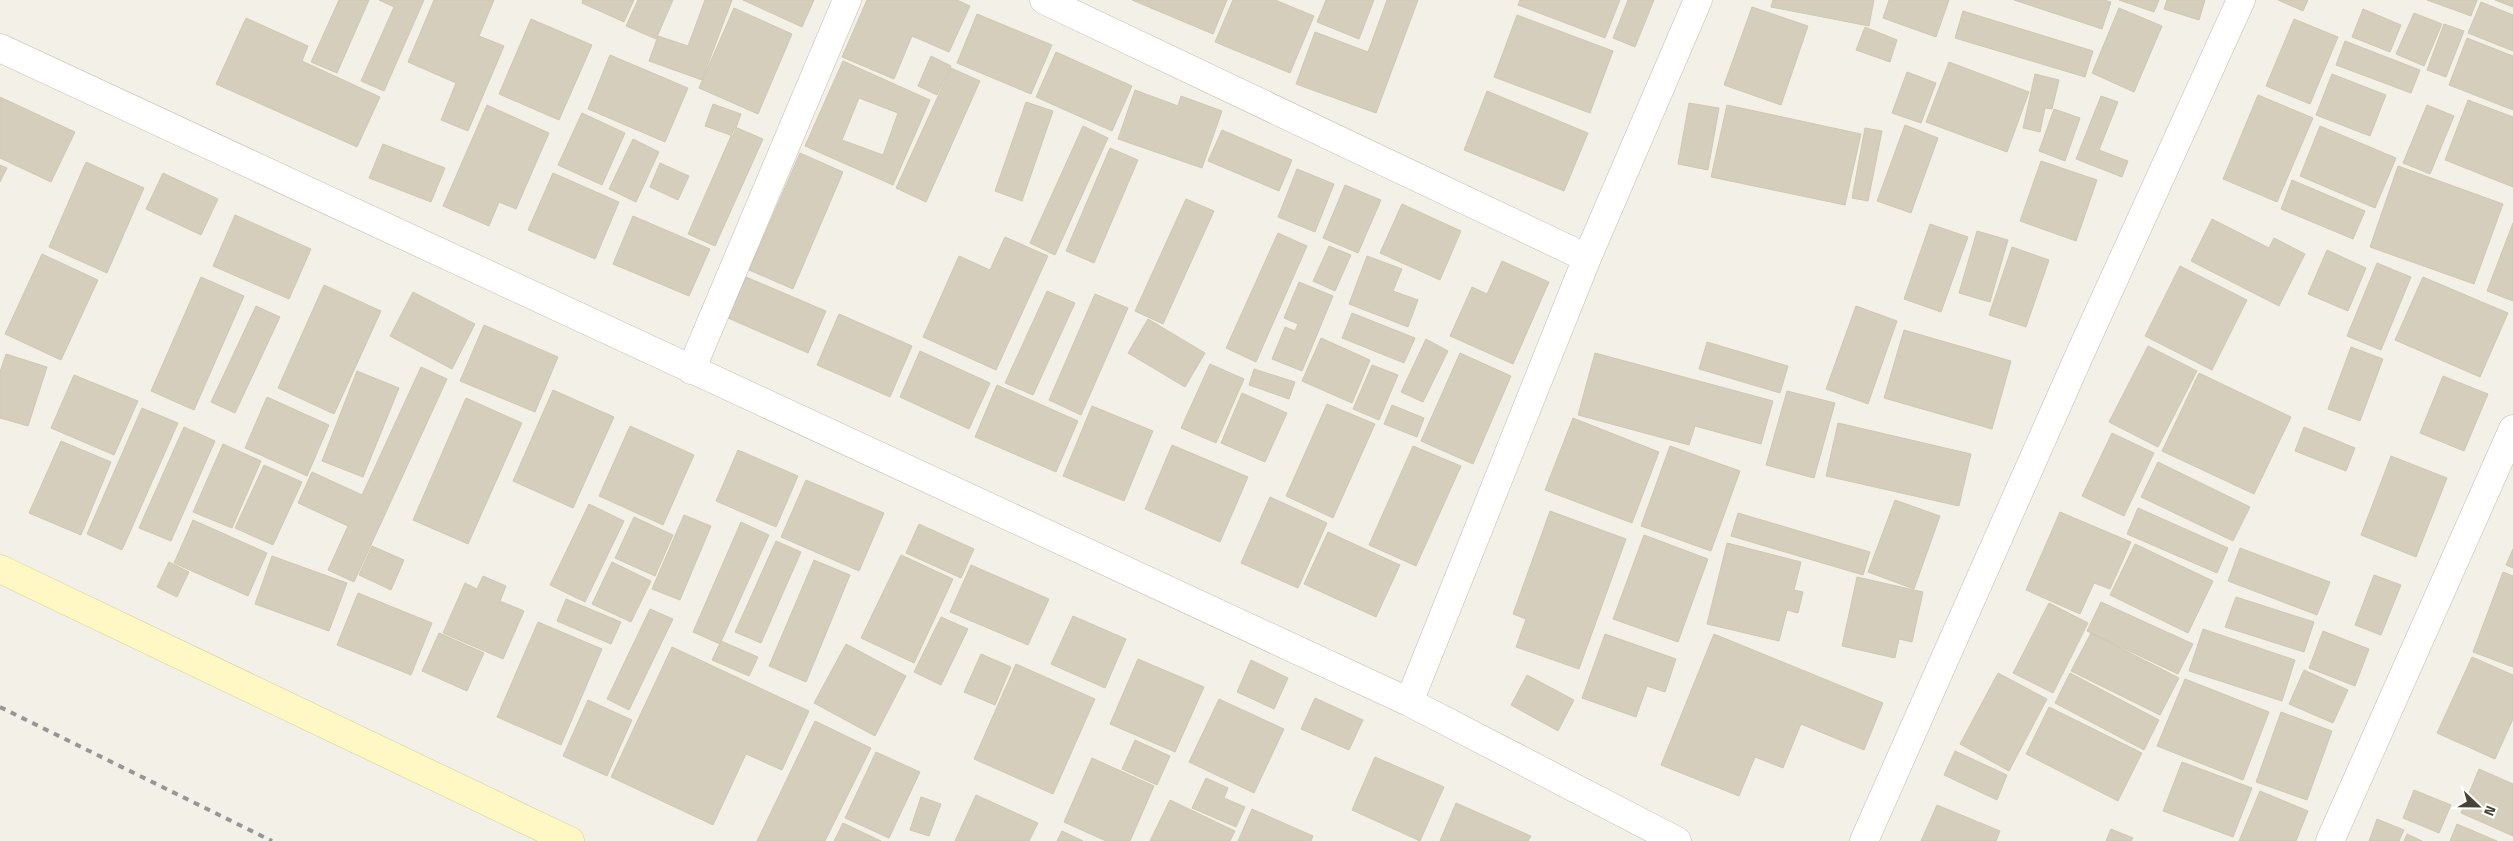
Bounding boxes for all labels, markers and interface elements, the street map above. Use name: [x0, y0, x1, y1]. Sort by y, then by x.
north arrow: [2453, 781, 2503, 831]
text: N: [2479, 803, 2502, 819]

